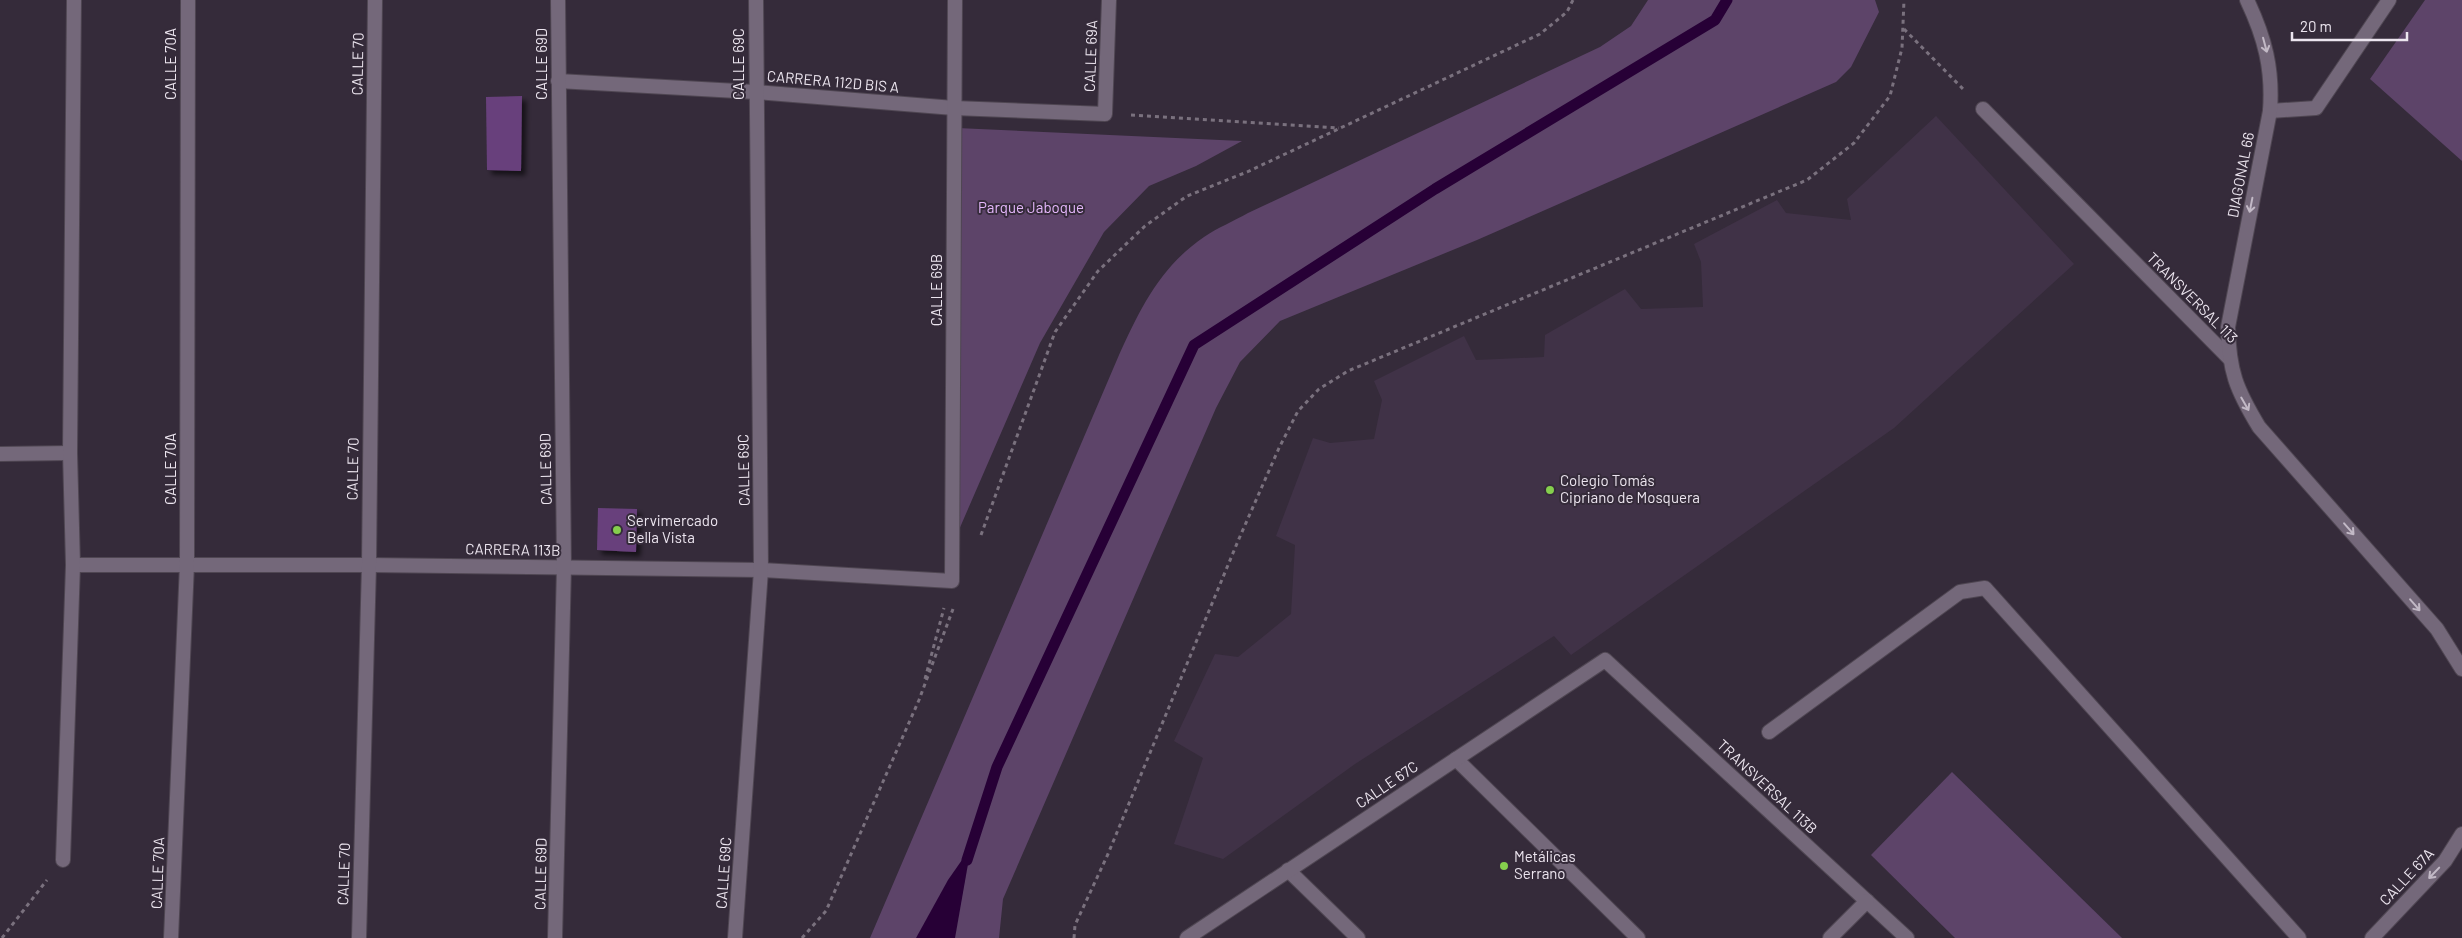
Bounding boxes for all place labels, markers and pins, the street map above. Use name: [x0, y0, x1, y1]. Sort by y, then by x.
place label: Colegio Tomás Cipriano de Mosquera: [1560, 471, 1700, 506]
marker: Colegio Tomás Cipriano de Mosquera: [1544, 484, 1556, 496]
place label: Servimercado Bella Vista: [627, 511, 718, 546]
marker: Servimercado Bella Vista: [611, 524, 623, 536]
place label: Metálicas Serrano: [1514, 847, 1576, 882]
marker: Metálicas Serrano: [1498, 860, 1510, 872]

